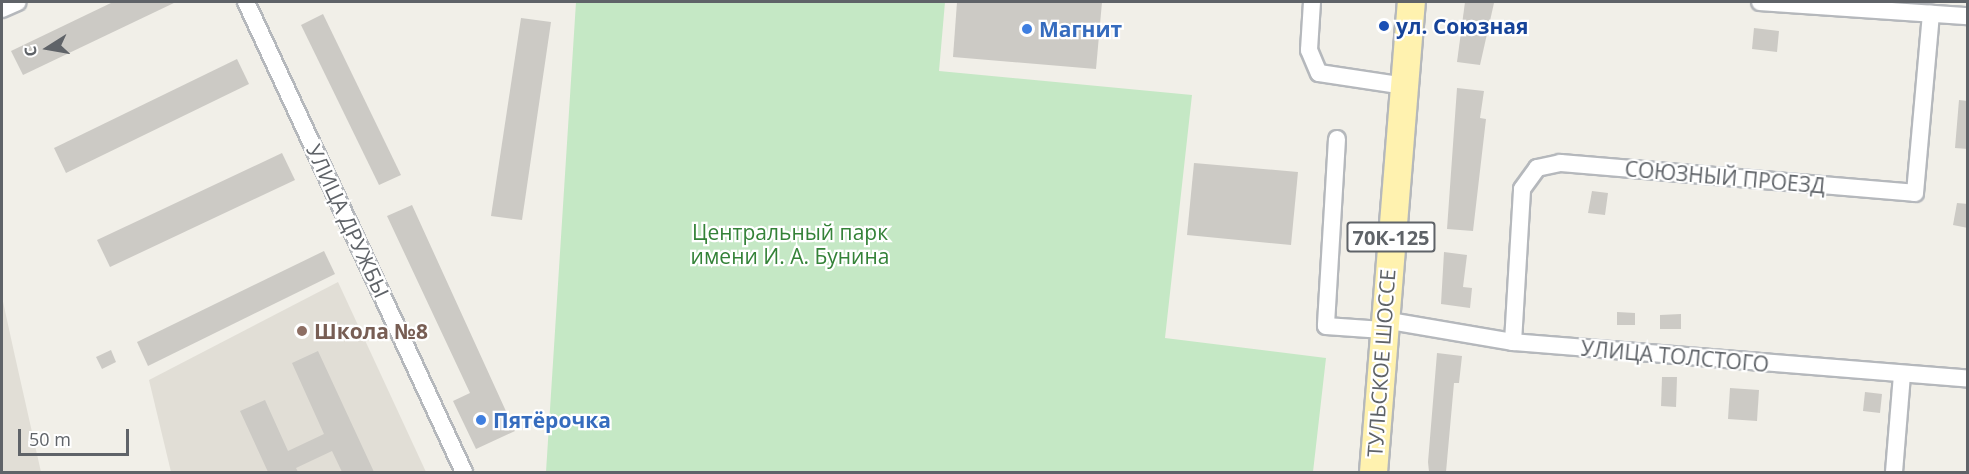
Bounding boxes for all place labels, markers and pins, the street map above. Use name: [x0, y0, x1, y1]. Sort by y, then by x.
place label: ул. Союзная: [1396, 13, 1528, 39]
place label: Магнит: [1039, 16, 1122, 42]
marker: ул. Союзная: [1377, 19, 1391, 33]
marker: Магнит: [1020, 22, 1034, 36]
place label: Школа №8: [314, 318, 428, 344]
marker: Школа №8: [295, 324, 309, 338]
place label: Пятёрочка: [493, 407, 611, 433]
marker: Пятёрочка: [474, 413, 488, 427]

